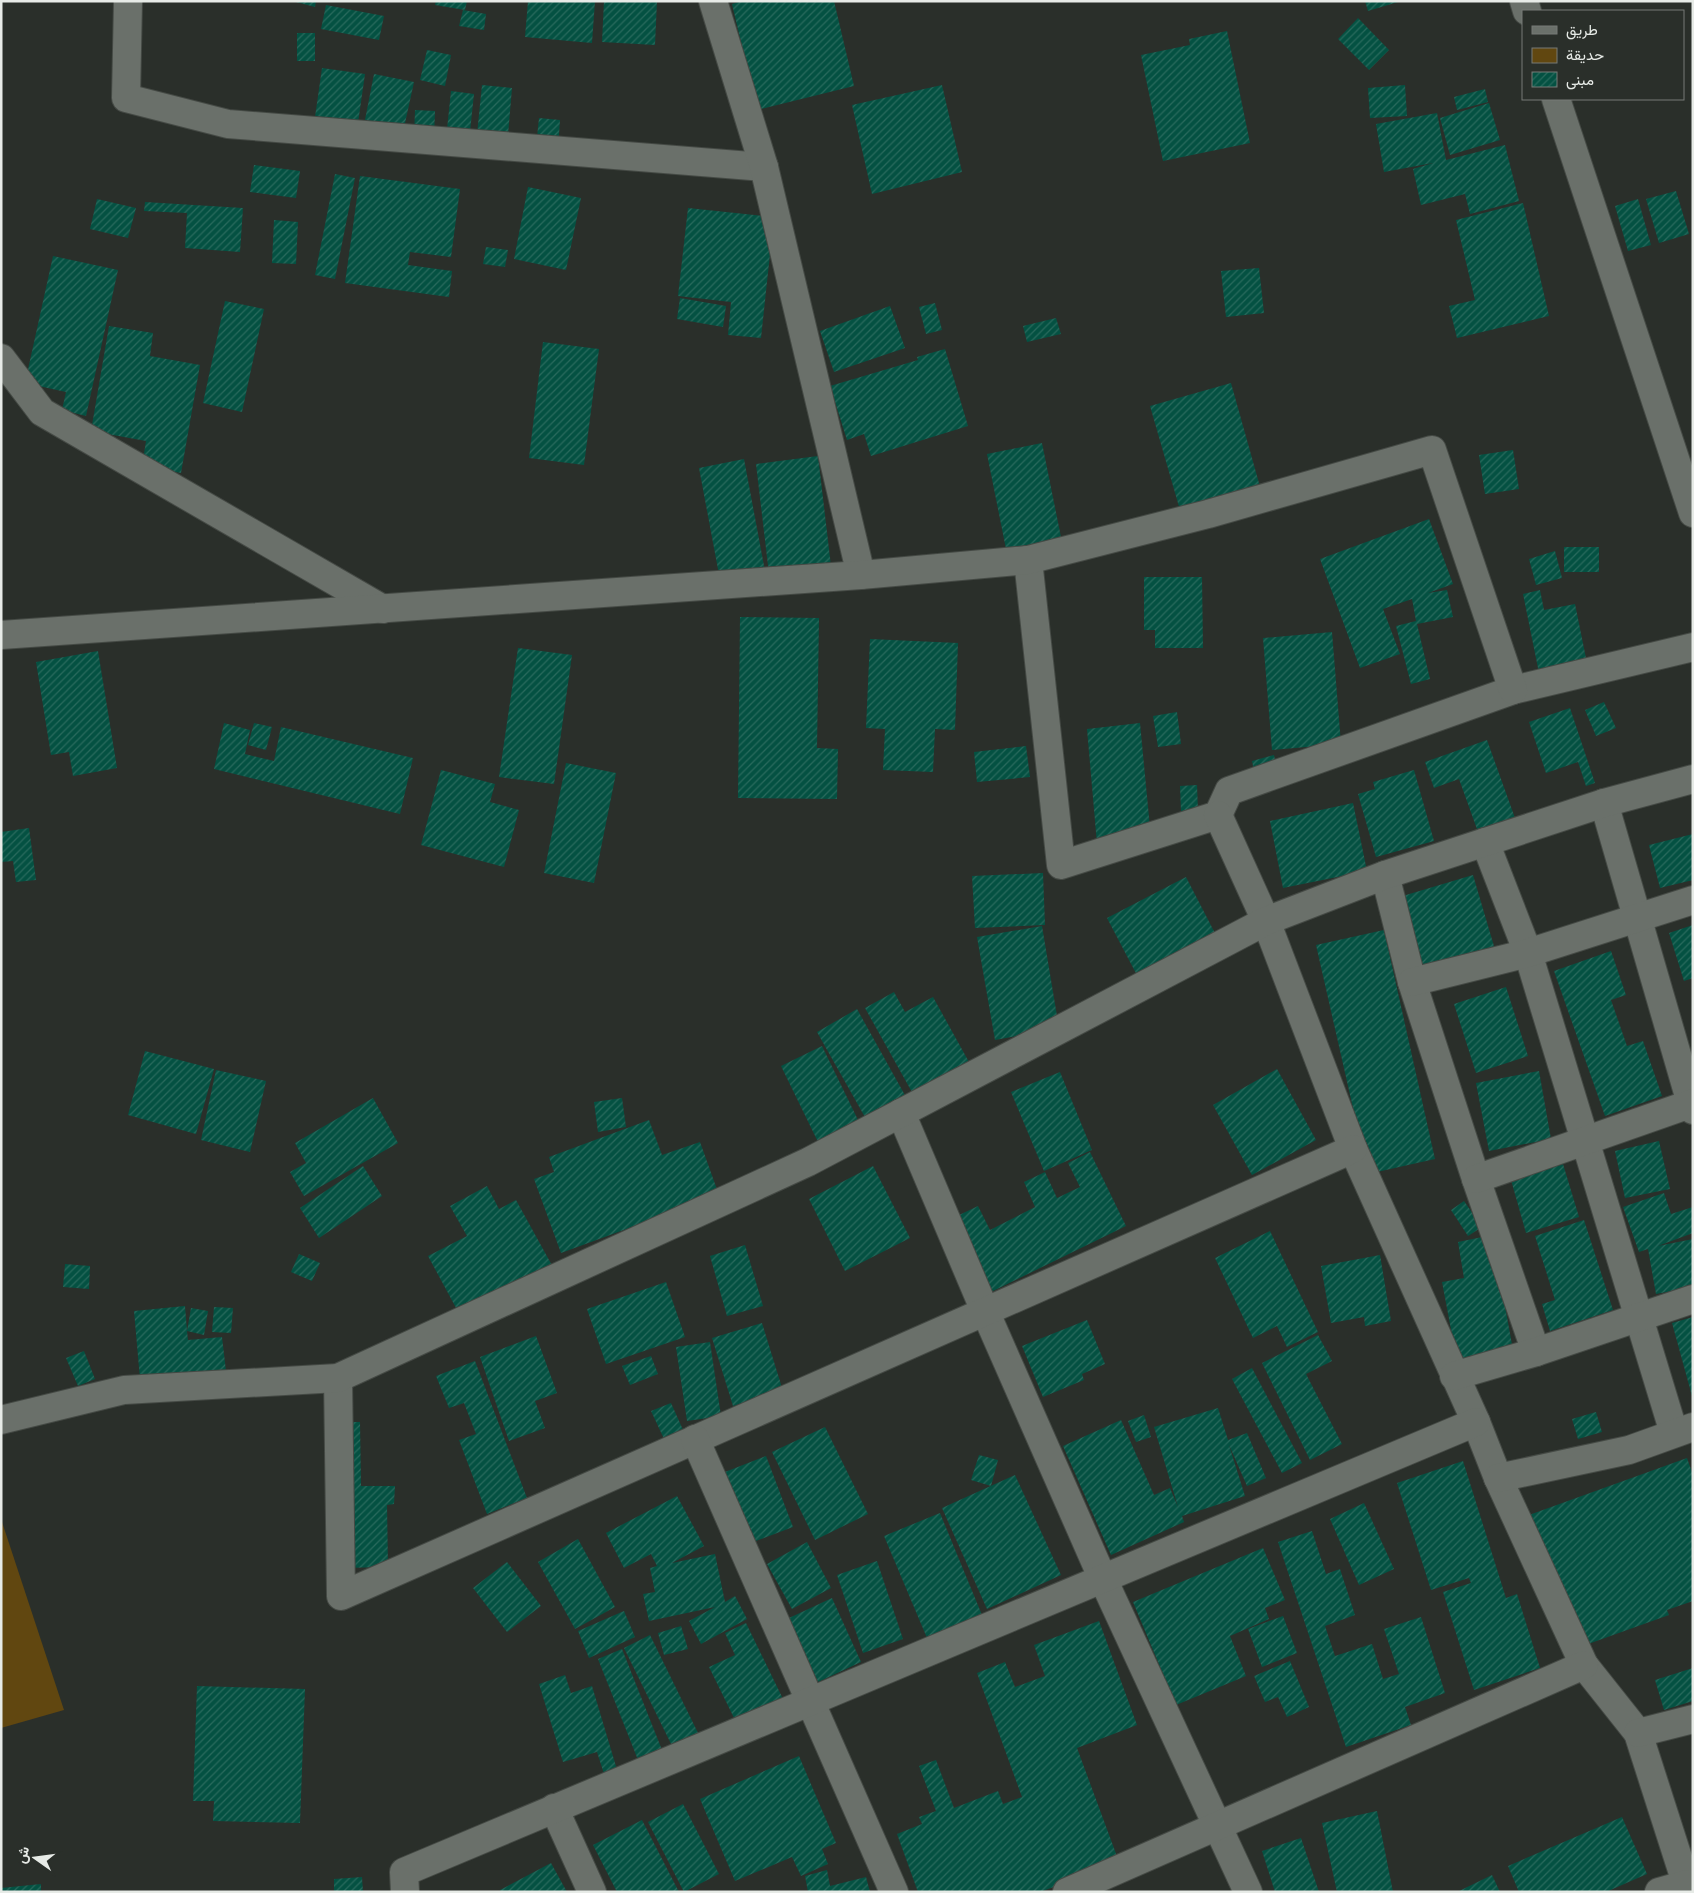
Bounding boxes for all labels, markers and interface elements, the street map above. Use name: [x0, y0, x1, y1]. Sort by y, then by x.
legend: [1522, 10, 1684, 100]
text: طريق: [1566, 20, 1598, 40]
text: حديقة: [1566, 45, 1604, 64]
text: مبنى: [1566, 70, 1594, 90]
north arrow: [10, 1833, 60, 1883]
text: ش: [12, 1844, 33, 1865]

